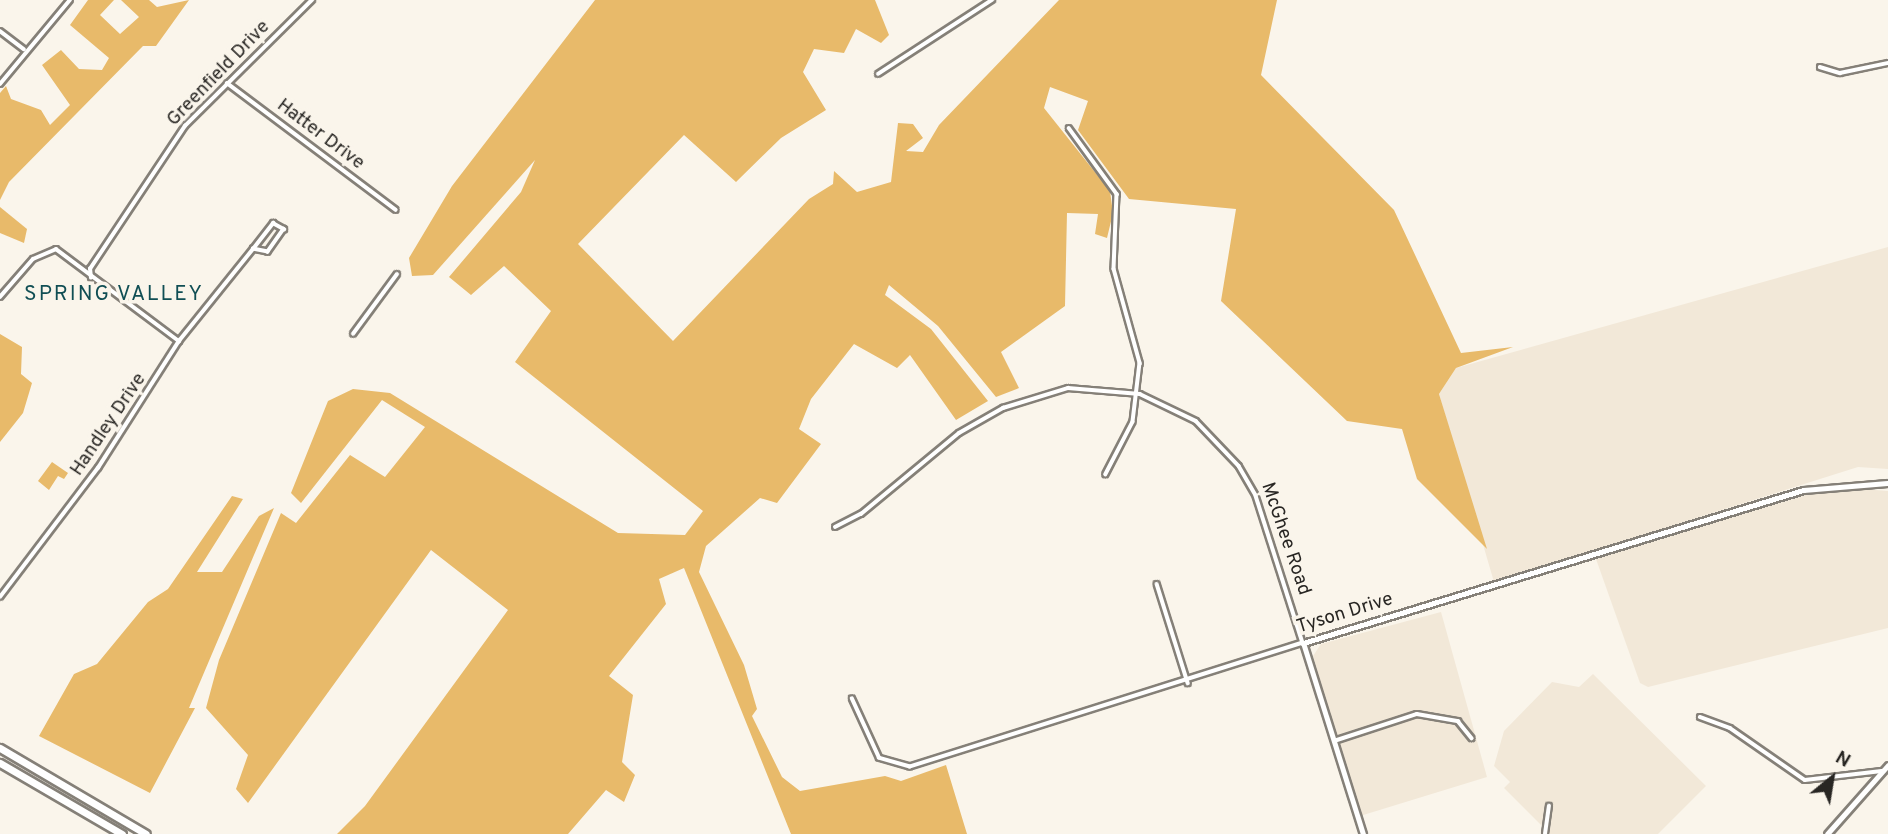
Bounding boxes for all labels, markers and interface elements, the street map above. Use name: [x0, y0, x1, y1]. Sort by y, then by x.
street label: Greenfield Drive: [163, 16, 275, 132]
street label: Hatter Drive: [272, 95, 368, 175]
district label: SPRING VALLEY: [25, 282, 203, 308]
street label: Handley Drive: [66, 369, 152, 481]
street label: McGhee Road: [1255, 480, 1315, 598]
street label: Tyson Drive: [1294, 589, 1396, 639]
north arrow: [1797, 743, 1867, 813]
text: N: [1831, 746, 1854, 774]

